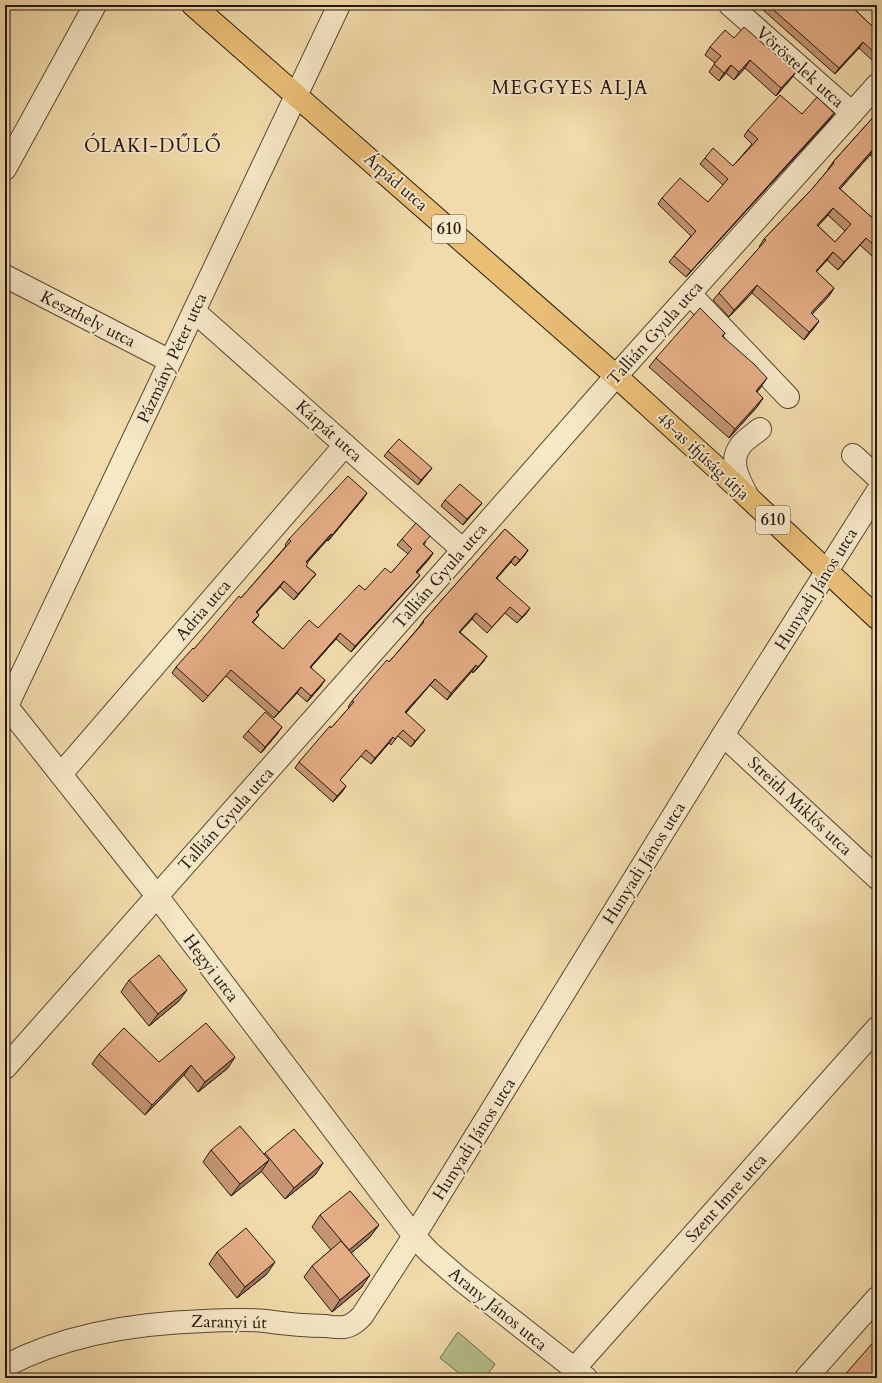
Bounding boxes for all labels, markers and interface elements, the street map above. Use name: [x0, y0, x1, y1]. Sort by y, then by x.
street label: Vöröstelek utca: [751, 21, 850, 113]
district label: MEGGYES ALJA: [491, 75, 649, 101]
district label: ÓLAKI-DŰLŐ: [84, 132, 222, 159]
street label: Árpád utca: [359, 148, 434, 217]
road number: 610: [432, 215, 466, 243]
street label: Tallián Gyula utca: [602, 276, 708, 390]
street label: Keszthely utca: [37, 285, 140, 353]
street label: Pázmány Péter utca: [132, 288, 213, 427]
street label: Kárpát utca: [291, 395, 368, 468]
street label: 48-as ifjúság útja: [651, 407, 755, 506]
road number: 610: [756, 506, 790, 534]
street label: Tallián Gyula utca: [388, 518, 493, 634]
street label: Hunyadi János utca: [769, 523, 863, 654]
street label: Adria utca: [170, 574, 236, 645]
street label: Streith Miklós utca: [743, 751, 858, 861]
street label: Tallián Gyula utca: [173, 762, 279, 876]
street label: Hunyadi János utca: [597, 797, 691, 928]
street label: Hegyi utca: [178, 929, 245, 1007]
street label: Hunyadi János utca: [427, 1073, 521, 1204]
street label: Szent Imre utca: [680, 1148, 772, 1247]
street label: Arany János utca: [444, 1262, 553, 1356]
street label: Zaranyi út: [191, 1310, 268, 1334]

